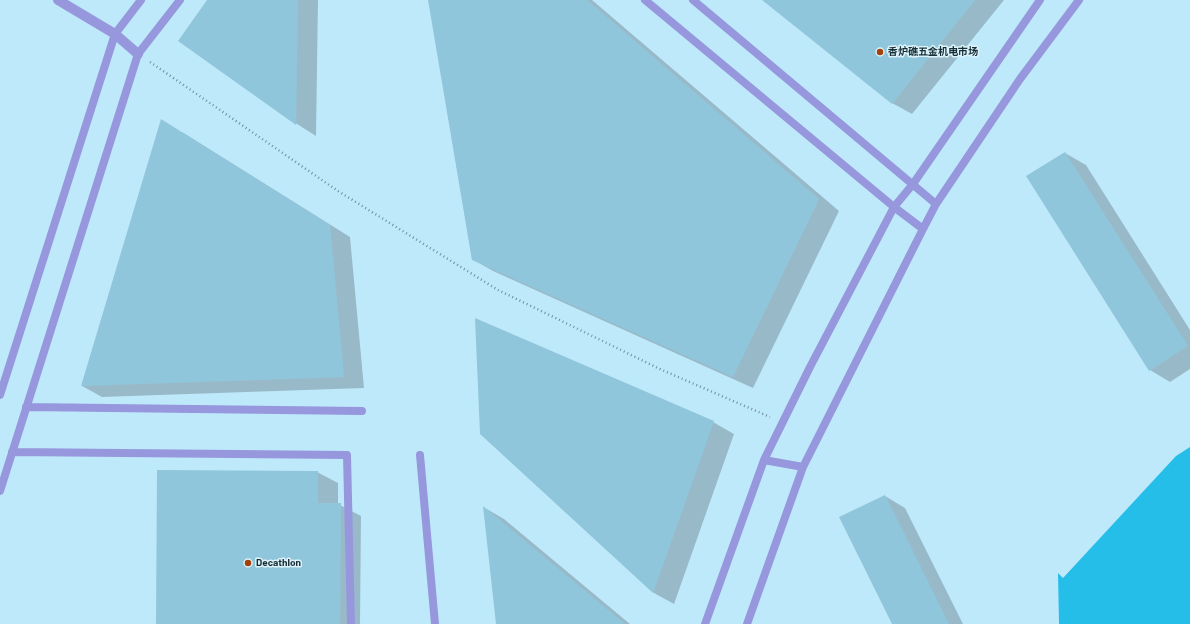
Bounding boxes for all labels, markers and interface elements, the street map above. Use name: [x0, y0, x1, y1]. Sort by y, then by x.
place label: 香炉礁五金机电市场: [888, 46, 978, 58]
marker: 香炉礁五金机电市场: [875, 47, 885, 57]
place label: Decathlon: [256, 557, 301, 569]
marker: Decathlon: [243, 558, 253, 568]

